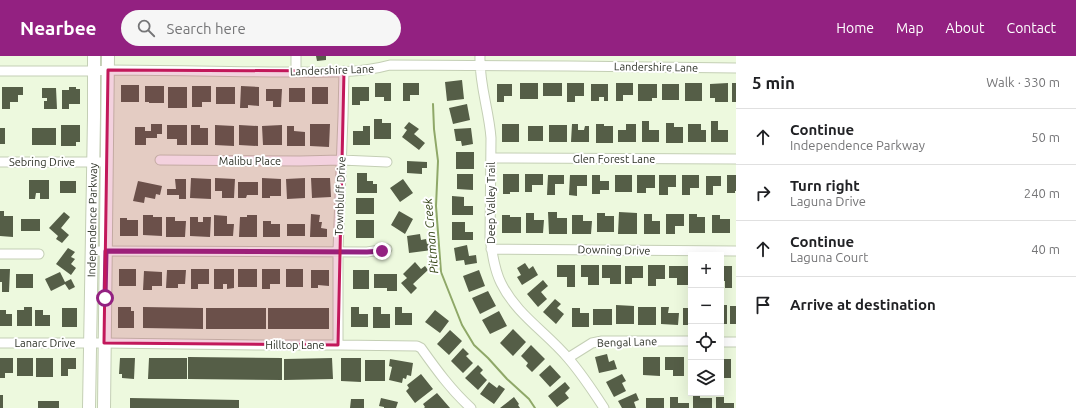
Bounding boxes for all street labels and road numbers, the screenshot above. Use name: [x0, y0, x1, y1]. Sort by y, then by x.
street label: Landershire Lane: [614, 60, 698, 74]
street label: Landershire Lane: [290, 63, 374, 77]
street label: Glen Forest Lane: [573, 153, 655, 165]
street label: Malibu Place: [219, 155, 281, 167]
street label: Sebring Drive: [9, 156, 75, 168]
street label: Townbluff Drive: [333, 156, 347, 236]
street label: Independence Parkway: [85, 162, 99, 277]
street label: Deep Valley Trail: [485, 162, 497, 244]
street label: Downing Drive: [577, 243, 651, 257]
street label: Bengal Lane: [597, 335, 657, 349]
street label: Lanarc Drive: [15, 337, 76, 349]
street label: Hilltop Lane: [265, 339, 325, 351]

